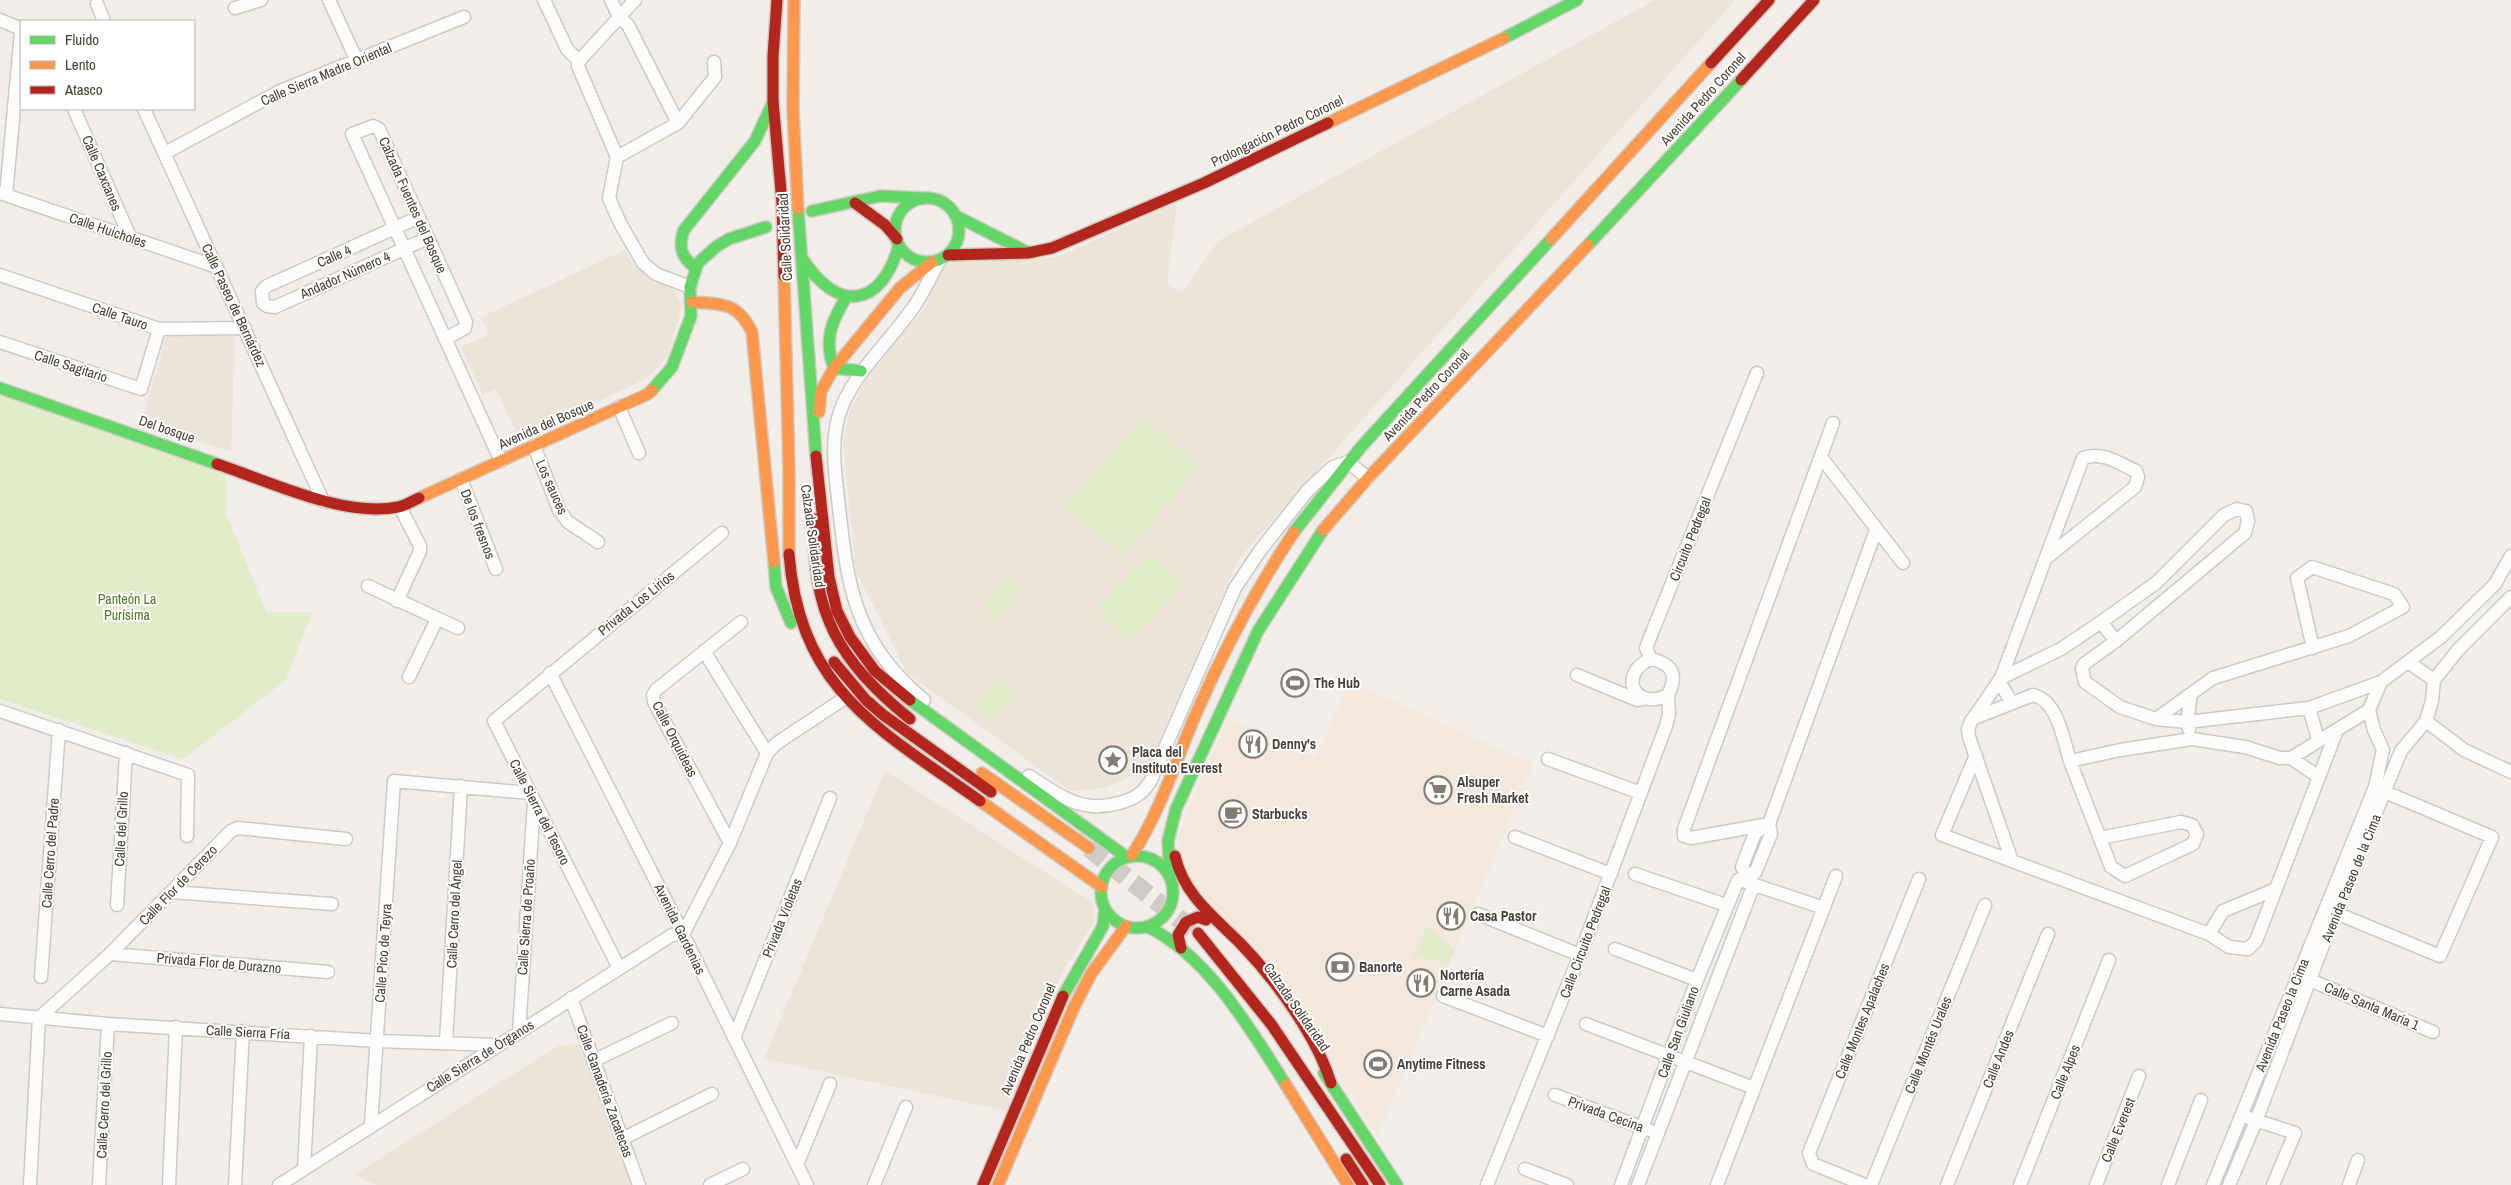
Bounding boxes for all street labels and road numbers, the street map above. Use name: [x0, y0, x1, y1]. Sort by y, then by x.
street label: Calle Sierra Madre Oriental: [258, 38, 394, 110]
street label: Avenida Pedro Coronel: [1656, 49, 1750, 150]
street label: Prolongación Pedro Coronel: [1208, 91, 1346, 171]
street label: Calle Caxcanes: [78, 132, 126, 214]
street label: Calzada Fuentes del Bosque: [375, 134, 451, 276]
street label: Calle Solidaridad: [774, 193, 796, 281]
street label: Calle Huicholes: [67, 208, 149, 252]
street label: Calle Paseo de Bernárdez: [198, 240, 271, 370]
street label: Calle 4: [314, 240, 355, 271]
street label: Andador Número 4: [296, 247, 394, 303]
street label: Calle Tauro: [90, 298, 150, 334]
street label: Avenida Pedro Coronel: [1378, 345, 1473, 445]
street label: Calle Sagitario: [32, 346, 110, 386]
street label: Avenida del Bosque: [495, 395, 597, 453]
street label: Del bosque: [137, 411, 197, 447]
street label: Los sauces: [532, 457, 572, 517]
street label: Calzada Solidaridad: [797, 483, 829, 589]
street label: De los fresnos: [456, 487, 500, 562]
street label: Circuito Pedregal: [1665, 494, 1715, 584]
street label: Privada Los Lirios: [594, 567, 678, 639]
street label: Calle Orquídeas: [648, 698, 702, 780]
street label: Calle Sierra del Tesoro: [506, 756, 574, 868]
street label: Calle del Grillo: [110, 791, 132, 867]
street label: Calle Cerro del Padre: [37, 797, 63, 909]
street label: Avenida Paseo de la Cima: [2317, 811, 2385, 946]
street label: Calle Flor de Cerezo: [135, 841, 221, 929]
street label: Calle Sierra de Proaño: [513, 858, 539, 976]
street label: Calle Cerro del Ángel: [442, 859, 466, 969]
street label: Privada Violetas: [758, 875, 806, 960]
street label: Avenida Gardenias: [650, 880, 710, 978]
street label: Calle Circuito Pedregal: [1555, 883, 1615, 1001]
street label: Calle Pico de Teyra: [371, 902, 395, 1003]
street label: Privada Flor de Durazno: [156, 949, 282, 977]
street label: Avenida Paseo la Cima: [2251, 955, 2313, 1075]
street label: Calzada Solidaridad: [1260, 959, 1334, 1055]
street label: Calle Montes Apalaches: [1831, 960, 1894, 1081]
street label: Calle Santa María 1: [2322, 978, 2423, 1034]
street label: Avenida Pedro Coronel: [996, 981, 1060, 1098]
street label: Calle San Giuliano: [1653, 984, 1703, 1080]
street label: Calle Montés Urales: [1900, 993, 1956, 1096]
street label: Calle Sierra de Órganos: [423, 1015, 537, 1096]
street label: Calle Sierra Fría: [205, 1021, 291, 1043]
street label: Calle Ganadería Zacatecas: [573, 1022, 637, 1160]
street label: Calle Andes: [1978, 1027, 2018, 1091]
street label: Calle Alpes: [2046, 1042, 2084, 1102]
street label: Calle Cerro del Grillo: [92, 1051, 116, 1159]
street label: Privada Cecina: [1566, 1092, 1647, 1136]
street label: Calle Everest: [2097, 1095, 2139, 1165]

